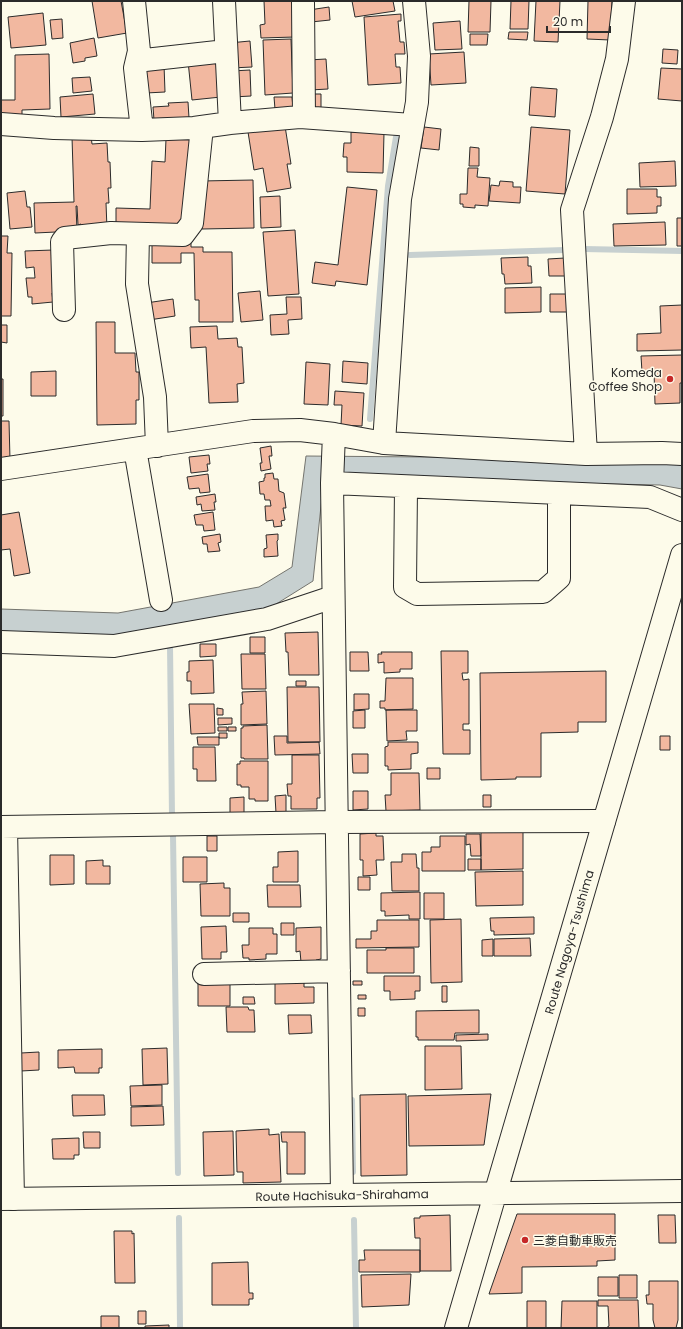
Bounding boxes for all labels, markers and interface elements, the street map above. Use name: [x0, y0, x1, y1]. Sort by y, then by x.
scale bar: [547, 8, 610, 34]
text: 20 m: [553, 13, 583, 30]
place label: Komeda Coffee Shop: [589, 364, 662, 395]
marker: Komeda Coffee Shop: [665, 374, 675, 384]
street label: Route Nagoya-Tsushima: [540, 868, 598, 1016]
street label: Route Hachisuka-Shirahama: [255, 1185, 429, 1205]
place label: 三菱自動車販売: [533, 1232, 617, 1249]
marker: 三菱自動車販売: [520, 1235, 530, 1245]

